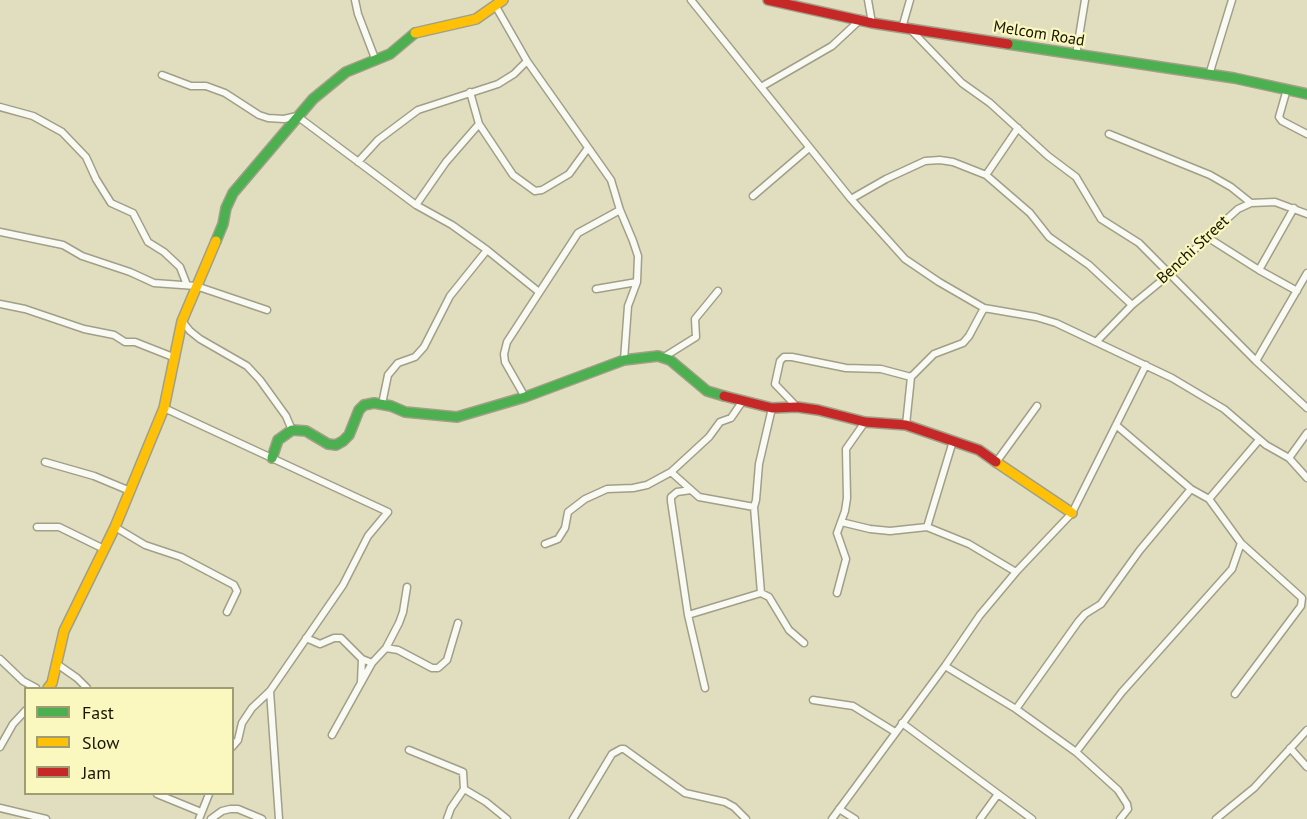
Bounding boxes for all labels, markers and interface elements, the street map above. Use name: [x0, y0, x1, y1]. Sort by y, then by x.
street label: Melcom Road: [992, 17, 1086, 51]
street label: Benchi Street: [1153, 212, 1233, 288]
legend: [24, 687, 234, 795]
text: Fast: [82, 701, 114, 724]
text: Slow: [82, 731, 120, 754]
text: Jam: [82, 761, 111, 784]

